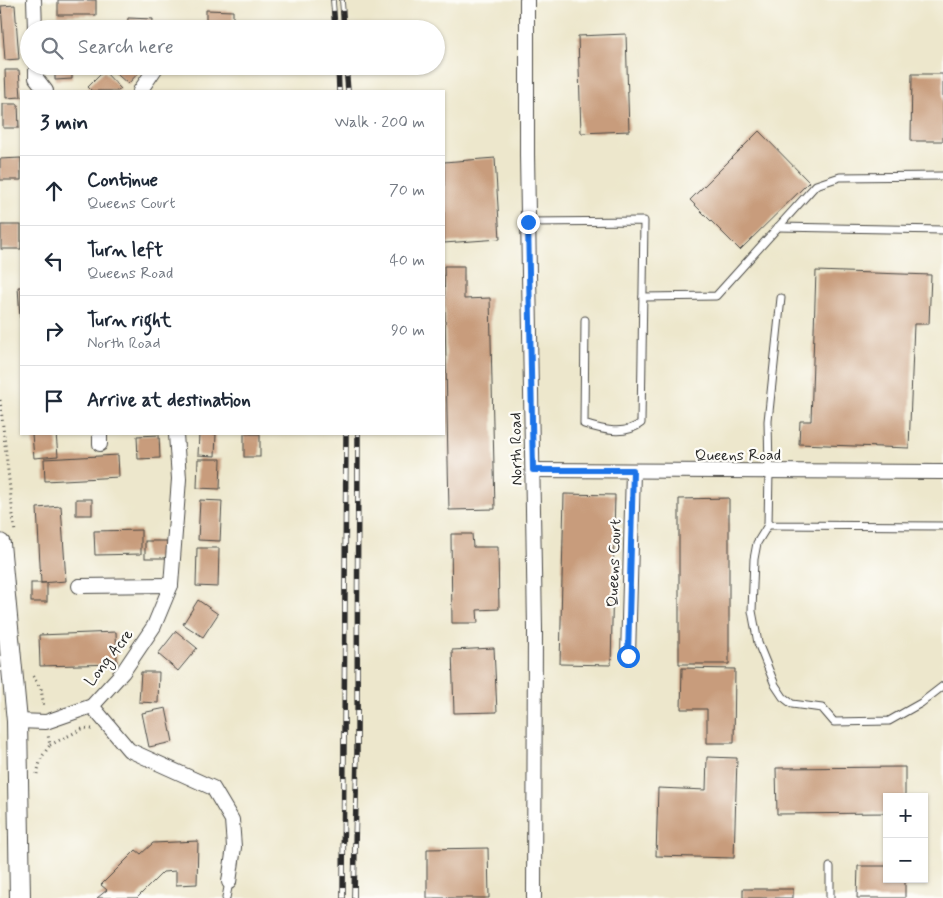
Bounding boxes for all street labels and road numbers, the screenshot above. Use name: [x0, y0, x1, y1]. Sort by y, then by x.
street label: North Road: [505, 412, 528, 486]
street label: Queens Road: [695, 445, 781, 466]
street label: Queens Court: [602, 518, 627, 608]
street label: Long Acre: [80, 624, 139, 692]

